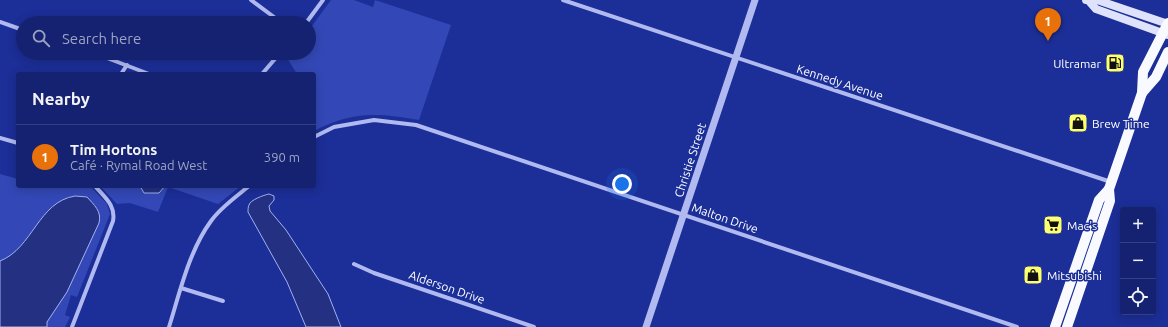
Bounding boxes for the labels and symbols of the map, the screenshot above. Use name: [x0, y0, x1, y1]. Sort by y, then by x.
pin: 1: [1035, 8, 1061, 41]
fuel station icon: Ultramar: [1104, 52, 1126, 74]
place label: Ultramar: [1053, 57, 1101, 70]
street label: Kennedy Avenue: [795, 62, 885, 102]
shop icon: Brew Time: [1067, 112, 1089, 134]
place label: Brew Time: [1092, 117, 1150, 130]
street label: Christie Street: [672, 121, 708, 199]
your location: [612, 174, 632, 194]
street label: Malton Drive: [690, 201, 760, 235]
supermarket icon: Mac's: [1042, 214, 1064, 236]
place label: Mac's: [1067, 219, 1097, 232]
shop icon: Mitsubishi: [1022, 264, 1044, 286]
street label: Alderson Drive: [407, 268, 487, 306]
place label: Mitsubishi: [1047, 269, 1102, 282]

